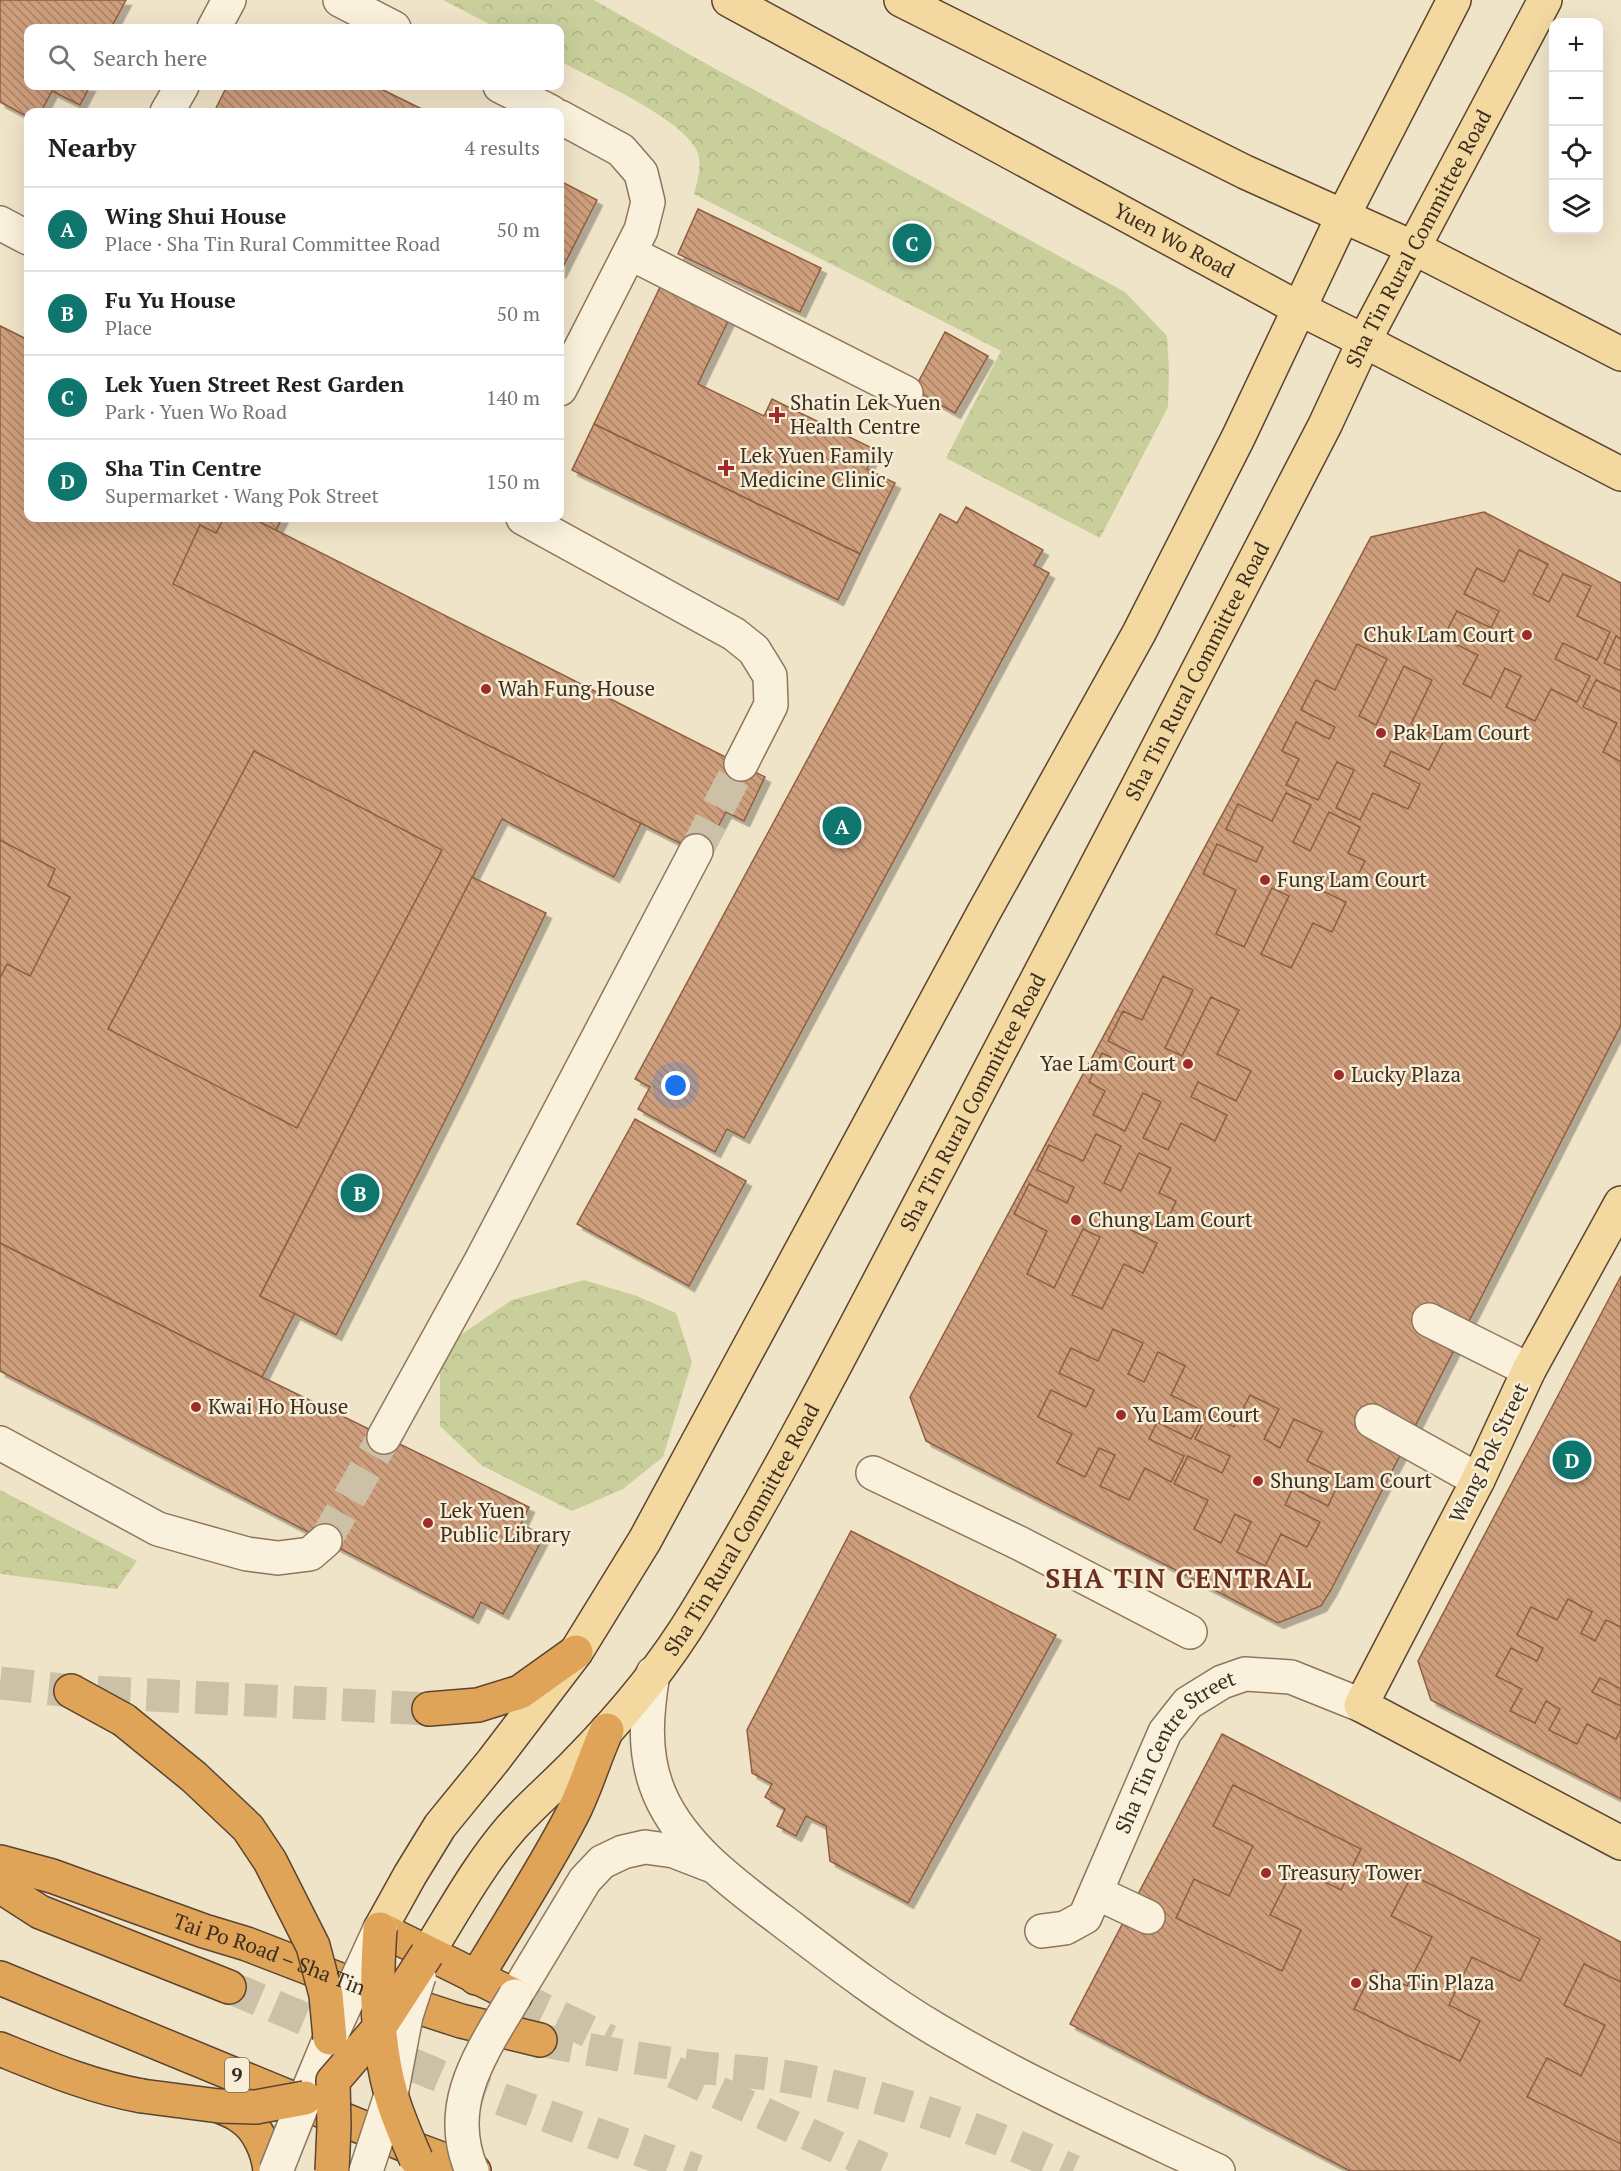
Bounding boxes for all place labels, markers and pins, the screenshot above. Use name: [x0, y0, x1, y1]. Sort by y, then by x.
pin: C: [892, 220, 932, 266]
place label: Shatin Lek Yuen Health Centre: [790, 388, 941, 440]
marker: Shatin Lek Yuen Health Centre: [768, 406, 786, 424]
place label: Lek Yuen Family Medicine Clinic: [740, 441, 894, 493]
marker: Lek Yuen Family Medicine Clinic: [717, 459, 735, 477]
place label: Chuk Lam Court: [1363, 620, 1515, 648]
marker: Chuk Lam Court: [1520, 628, 1534, 642]
place label: Wah Fung House: [498, 674, 655, 702]
marker: Wah Fung House: [479, 682, 493, 696]
place label: Pak Lam Court: [1393, 718, 1530, 746]
marker: Pak Lam Court: [1374, 726, 1388, 740]
pin: A: [822, 804, 862, 848]
place label: Fung Lam Court: [1277, 865, 1427, 893]
marker: Fung Lam Court: [1258, 873, 1272, 887]
place label: Yae Lam Court: [1040, 1049, 1176, 1077]
marker: Yae Lam Court: [1181, 1057, 1195, 1071]
place label: Lucky Plaza: [1351, 1060, 1462, 1088]
marker: Lucky Plaza: [1332, 1068, 1346, 1082]
pin: B: [340, 1170, 380, 1216]
place label: Chung Lam Court: [1088, 1205, 1253, 1233]
marker: Chung Lam Court: [1069, 1213, 1083, 1227]
place label: Kwai Ho House: [208, 1392, 348, 1420]
marker: Kwai Ho House: [189, 1400, 203, 1414]
place label: Yu Lam Court: [1133, 1400, 1260, 1428]
marker: Yu Lam Court: [1114, 1408, 1128, 1422]
pin: D: [1552, 1438, 1592, 1482]
place label: Shung Lam Court: [1270, 1466, 1432, 1494]
marker: Shung Lam Court: [1251, 1474, 1265, 1488]
place label: Lek Yuen Public Library: [440, 1496, 571, 1548]
marker: Lek Yuen Public Library: [421, 1516, 435, 1530]
place label: Treasury Tower: [1278, 1858, 1422, 1886]
marker: Treasury Tower: [1259, 1866, 1273, 1880]
place label: Sha Tin Plaza: [1368, 1968, 1495, 1996]
marker: Sha Tin Plaza: [1349, 1976, 1363, 1990]

